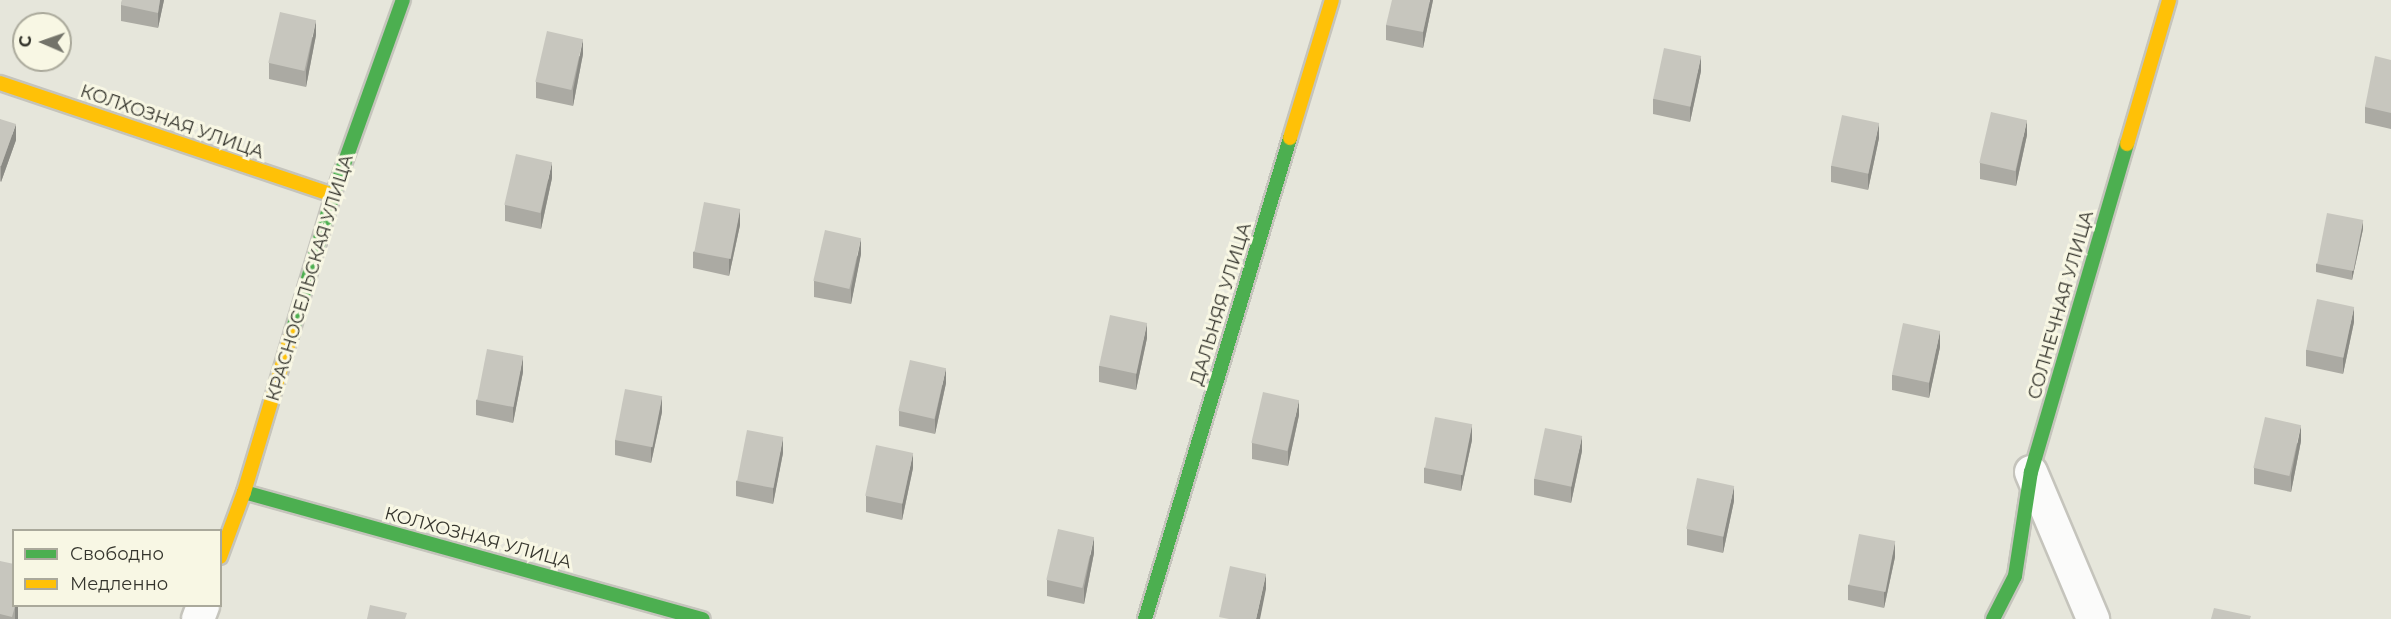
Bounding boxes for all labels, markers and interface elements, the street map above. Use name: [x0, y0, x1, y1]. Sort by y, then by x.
north arrow: [12, 12, 72, 72]
text: С: [16, 35, 35, 48]
street label: КОЛХОЗНАЯ УЛИЦА: [77, 80, 267, 164]
street label: КРАСНОСЕЛЬСКАЯ УЛИЦА: [262, 152, 358, 404]
street label: СОЛНЕЧНАЯ УЛИЦА: [2024, 208, 2098, 402]
street label: ДАЛЬНЯЯ УЛИЦА: [1186, 220, 1256, 388]
street label: КОЛХОЗНАЯ УЛИЦА: [382, 503, 574, 573]
legend: [12, 529, 222, 607]
text: Свободно: [70, 543, 164, 565]
text: Медленно: [70, 573, 168, 595]

